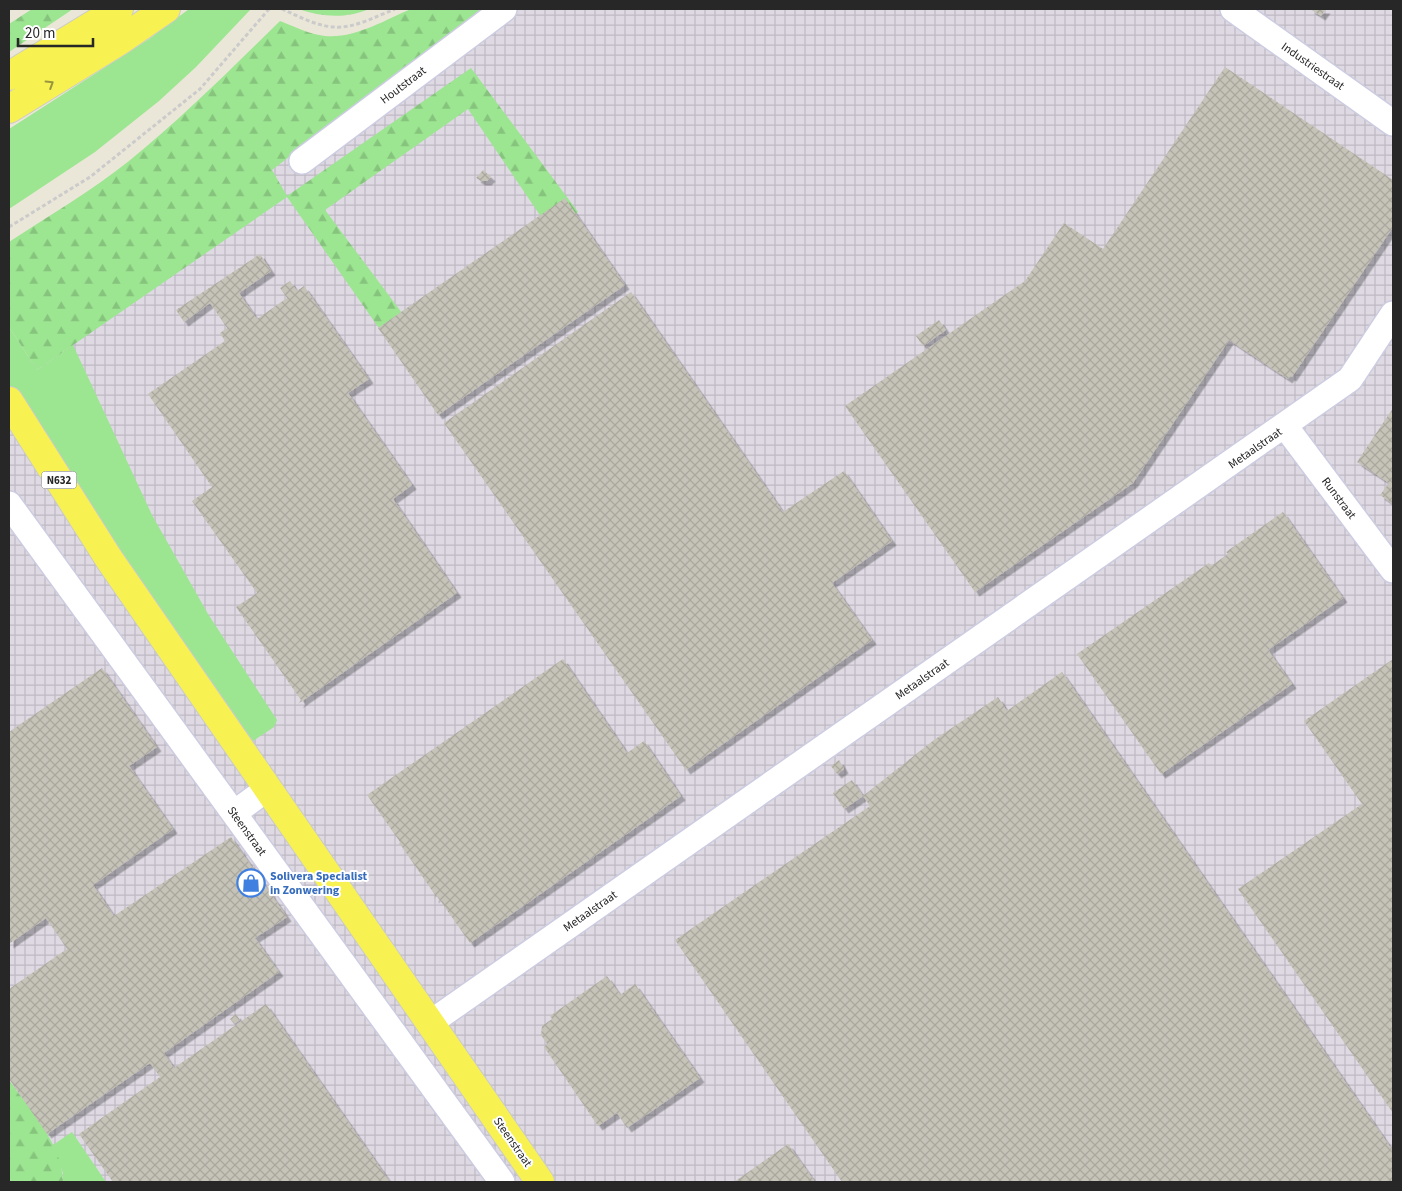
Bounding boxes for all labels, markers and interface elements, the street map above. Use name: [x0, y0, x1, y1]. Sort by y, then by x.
scale bar: [18, 15, 92, 47]
text: 20 m: [25, 23, 55, 44]
street label: Industriestraat: [1278, 38, 1348, 94]
street label: Houtstraat: [377, 63, 430, 108]
one-way arrow: [45, 81, 54, 90]
street label: Metaalstraat: [1225, 424, 1286, 473]
road number: N632: [42, 472, 76, 488]
street label: Runstraat: [1317, 474, 1360, 523]
street label: Metaalstraat: [892, 655, 953, 704]
street label: Steenstraat: [223, 803, 270, 859]
shop icon: Solivera Specialist in Zonwering: [236, 868, 266, 898]
place label: Solivera Specialist in Zonwering: [270, 868, 367, 899]
street label: Metaalstraat: [560, 887, 621, 936]
street label: Steenstraat: [489, 1114, 536, 1171]

